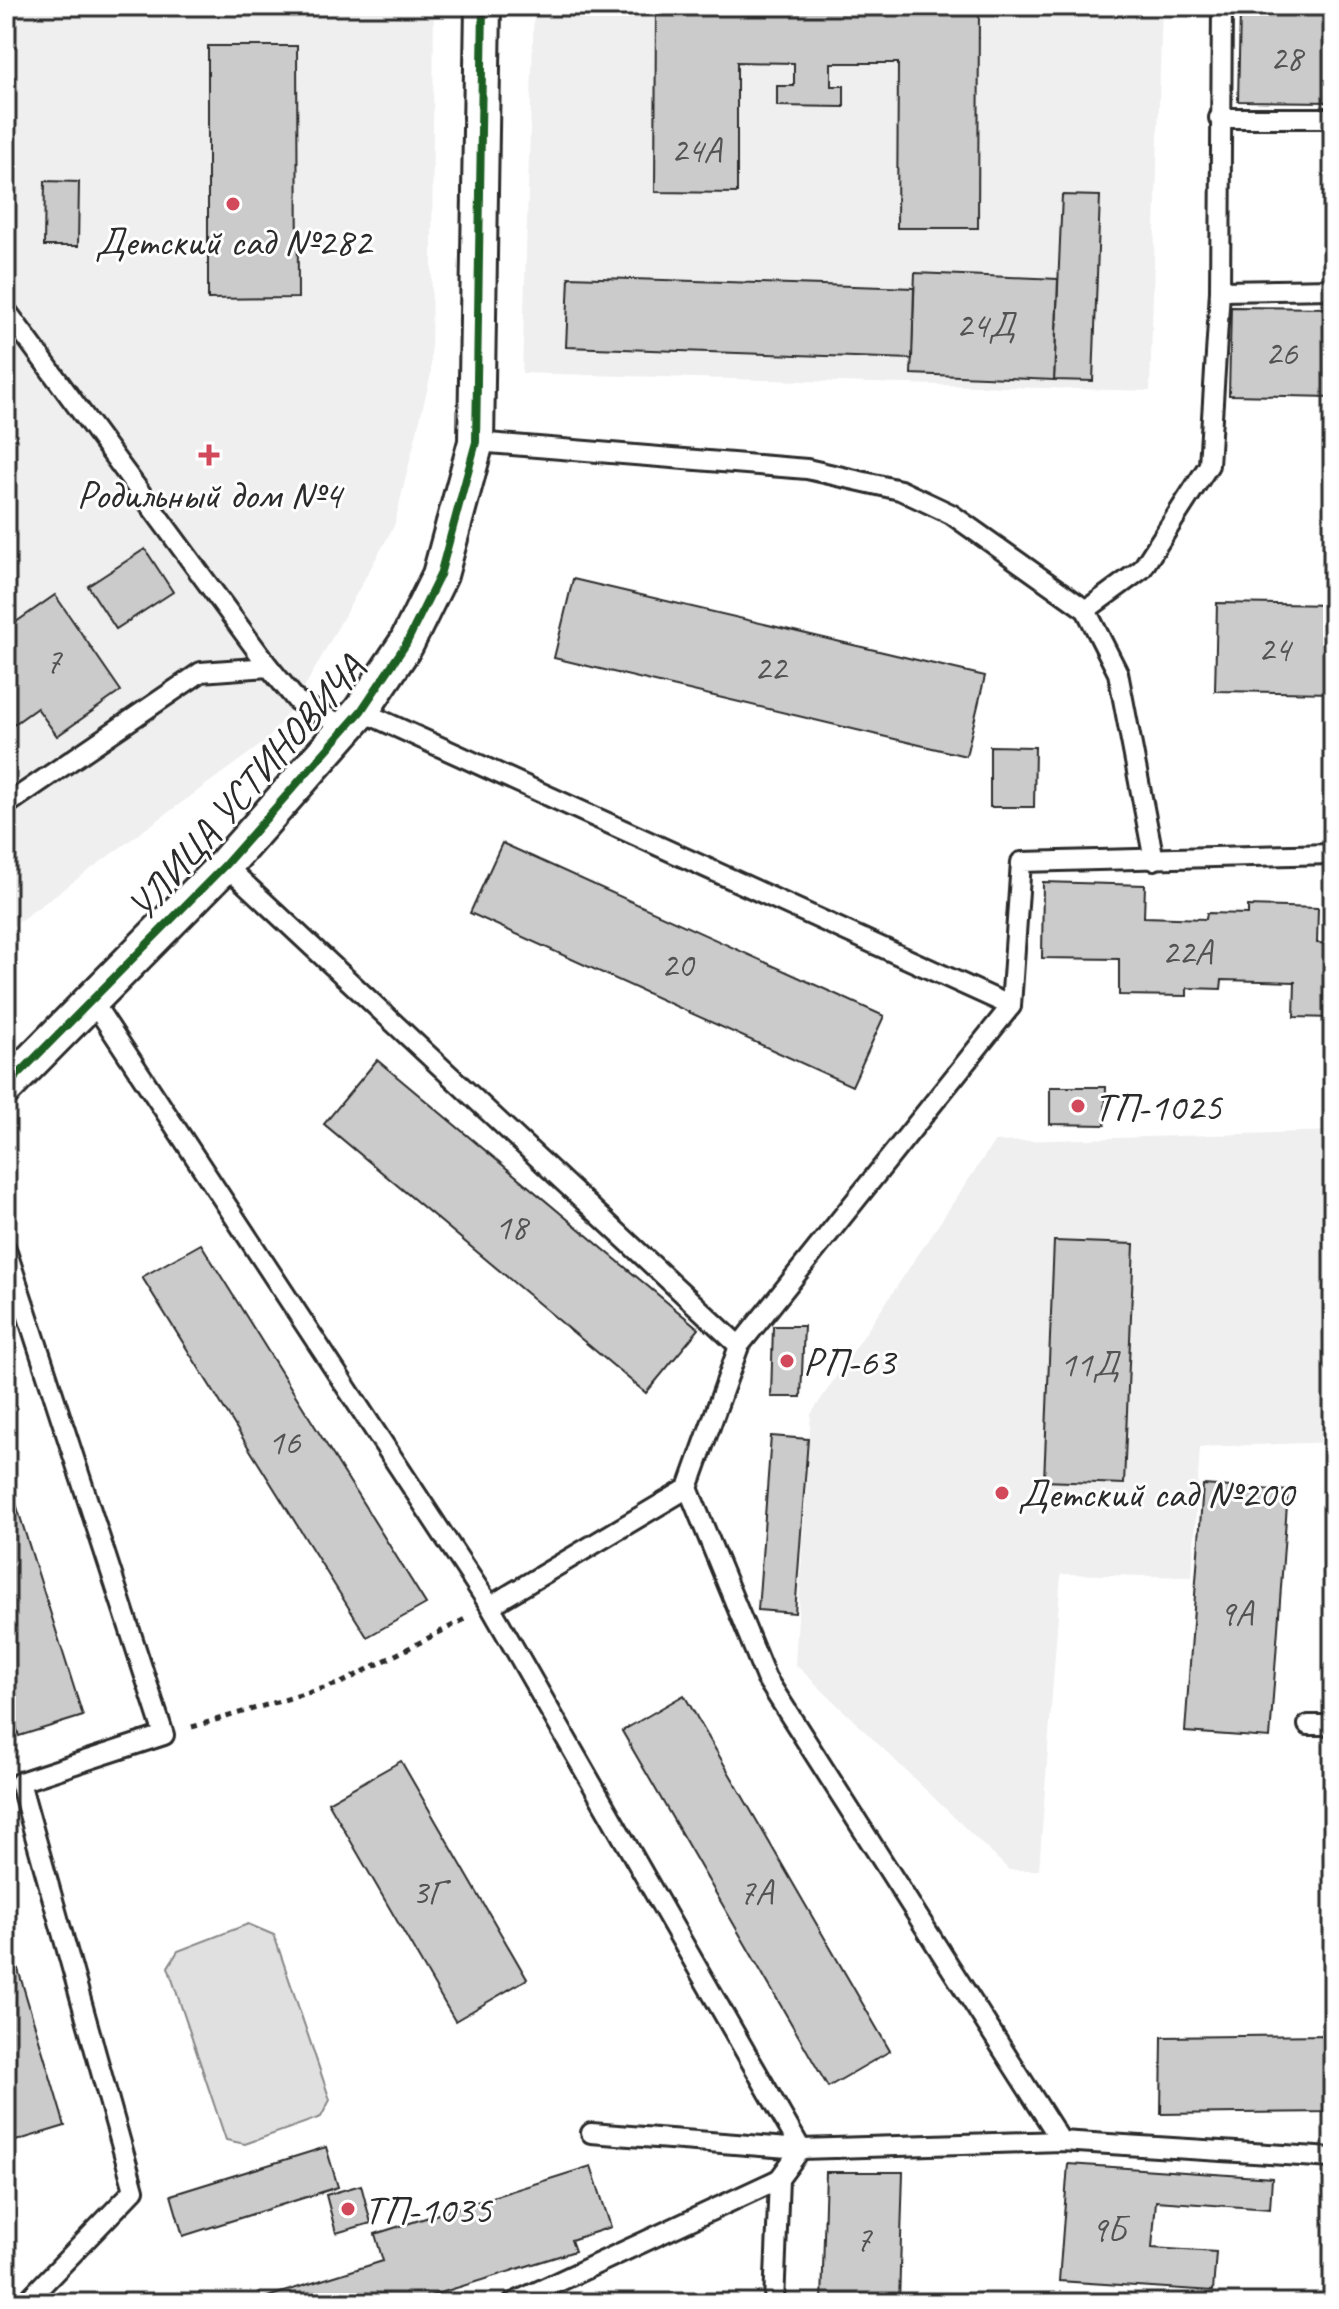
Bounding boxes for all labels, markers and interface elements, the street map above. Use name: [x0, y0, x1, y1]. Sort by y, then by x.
house number: 28: [1270, 35, 1306, 81]
house number: 24А: [671, 127, 723, 173]
marker: Детский сад №282: [224, 195, 242, 213]
place label: Детский сад №282: [95, 217, 374, 267]
house number: 24Д: [956, 302, 1017, 348]
house number: 26: [1265, 330, 1299, 376]
marker: Родильный дом №4: [198, 444, 220, 466]
place label: Родильный дом №4: [77, 470, 345, 520]
house number: 24: [1258, 626, 1294, 672]
house number: 7: [45, 638, 63, 684]
street label: УЛИЦА УСТИНОВИЧА: [117, 644, 375, 931]
house number: 22: [754, 645, 789, 691]
house number: 22А: [1162, 929, 1214, 975]
house number: 20: [661, 942, 696, 988]
place label: ТП-1025: [1094, 1082, 1223, 1132]
marker: ТП-1025: [1069, 1097, 1087, 1115]
house number: 18: [495, 1204, 531, 1250]
place label: РП-63: [803, 1337, 898, 1387]
house number: 11Д: [1060, 1341, 1121, 1387]
marker: РП-63: [778, 1352, 796, 1370]
house number: 16: [268, 1419, 302, 1465]
place label: Детский сад №200: [1018, 1469, 1297, 1519]
marker: Детский сад №200: [993, 1484, 1011, 1502]
house number: 9А: [1219, 1590, 1255, 1636]
house number: 3Г: [412, 1869, 452, 1915]
house number: 7А: [739, 1869, 775, 1915]
place label: ТП-1035: [364, 2185, 493, 2235]
marker: ТП-1035: [339, 2200, 357, 2218]
house number: 9Б: [1091, 2206, 1131, 2252]
house number: 7: [855, 2216, 873, 2262]

